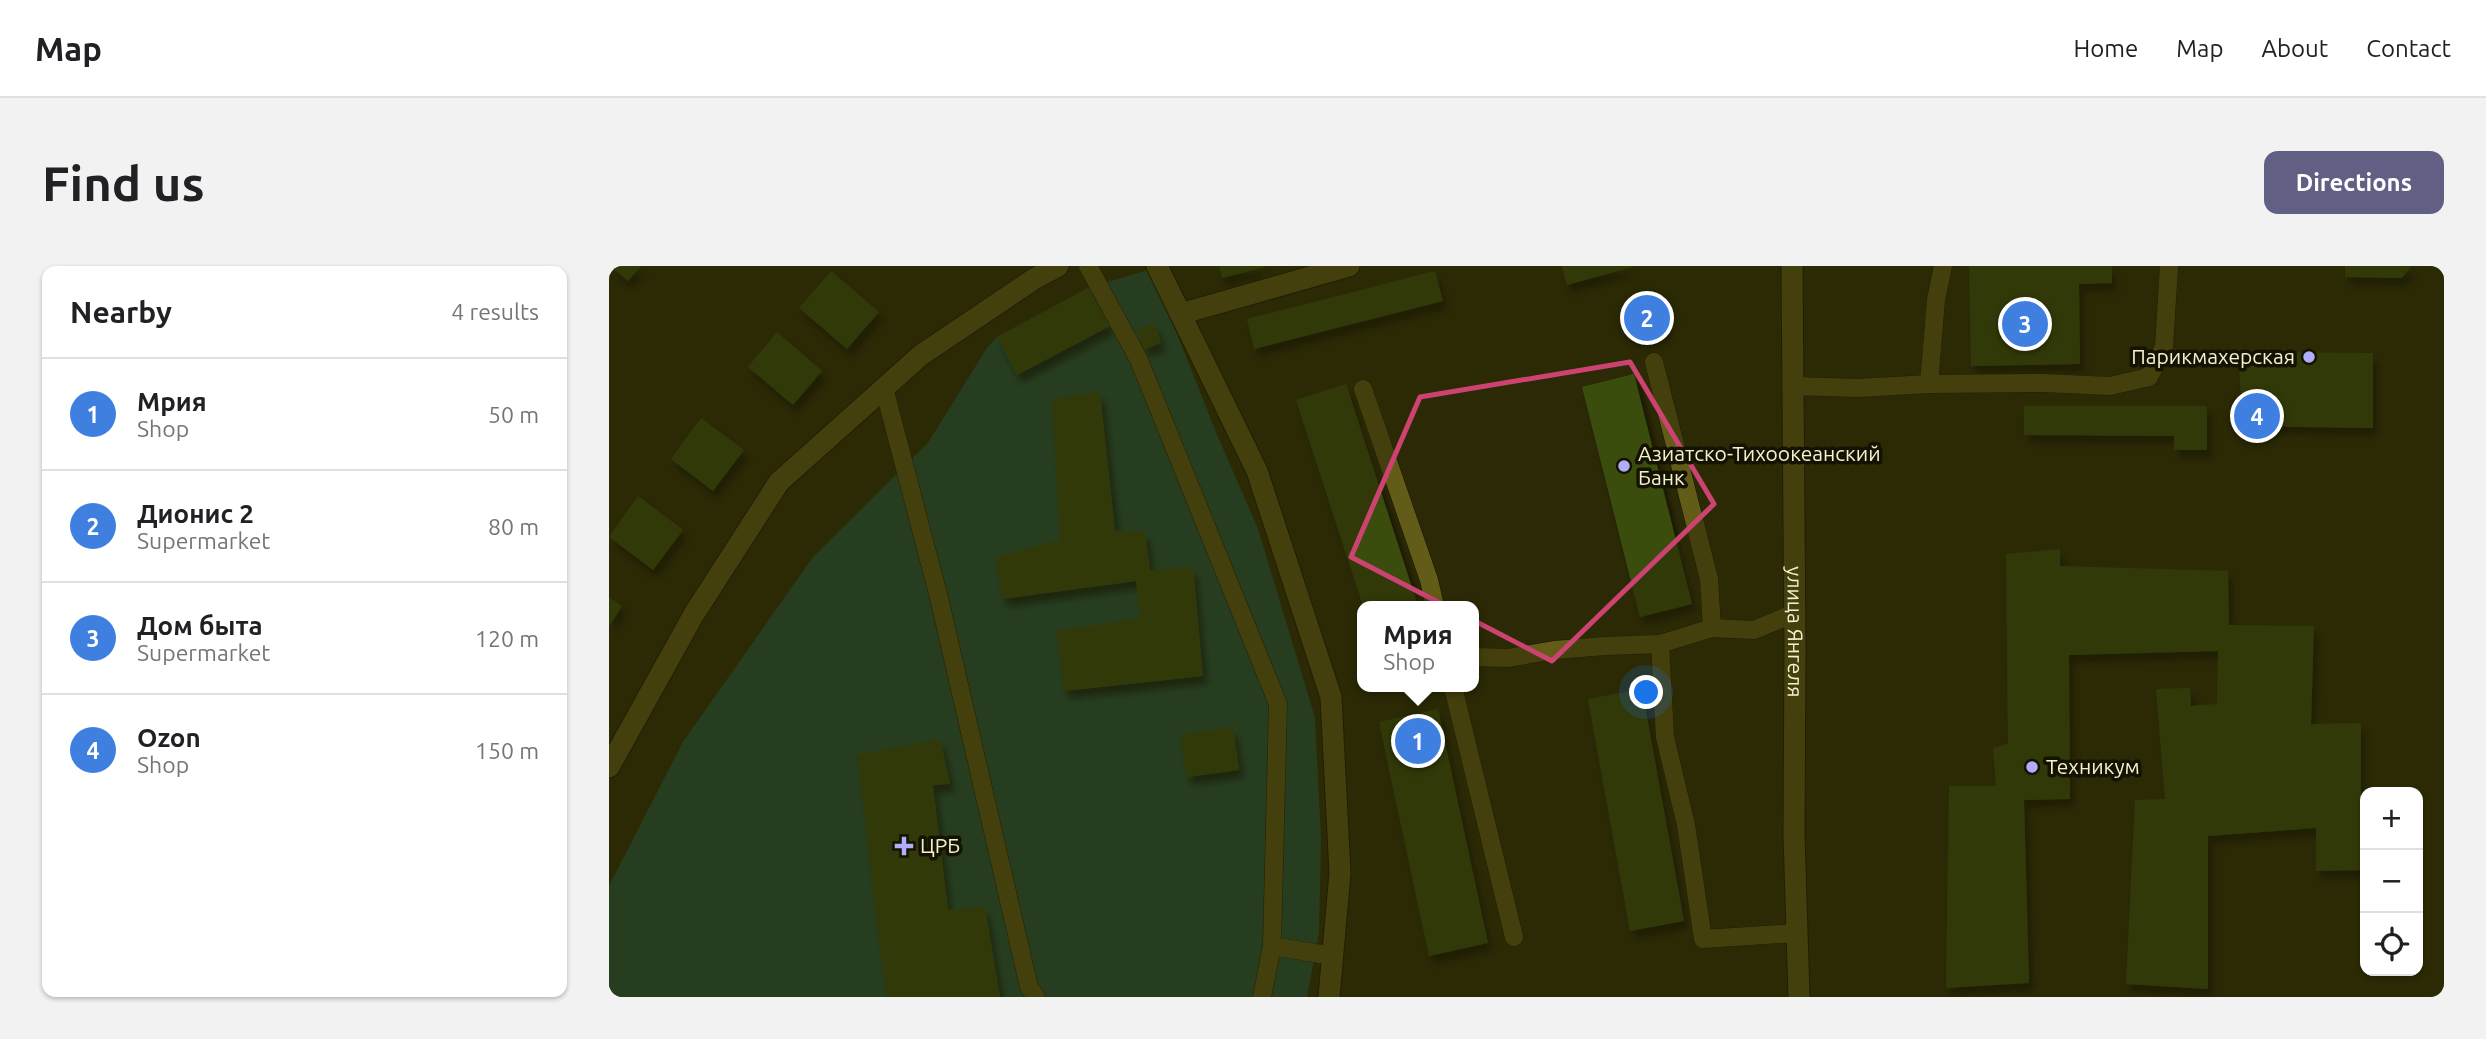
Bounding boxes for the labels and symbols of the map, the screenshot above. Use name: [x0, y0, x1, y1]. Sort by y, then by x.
pin: 2: [1624, 292, 1670, 344]
pin: 3: [2002, 298, 2048, 350]
place label: Парикмахерская: [2131, 344, 2295, 368]
marker: Парикмахерская: [2301, 349, 2317, 365]
pin: 4: [2234, 390, 2280, 442]
place label: Азиатско-Тихоокеанский Банк: [1638, 441, 1881, 489]
marker: Азиатско-Тихоокеанский Банк: [1616, 458, 1632, 474]
street label: улица Янгеля: [1783, 566, 1808, 698]
your location: [1629, 675, 1663, 709]
pin: 1: [1395, 715, 1441, 767]
place label: Техникум: [2046, 754, 2140, 778]
marker: Техникум: [2024, 759, 2040, 775]
place label: ЦРБ: [920, 833, 960, 857]
marker: ЦРБ: [894, 836, 914, 856]

